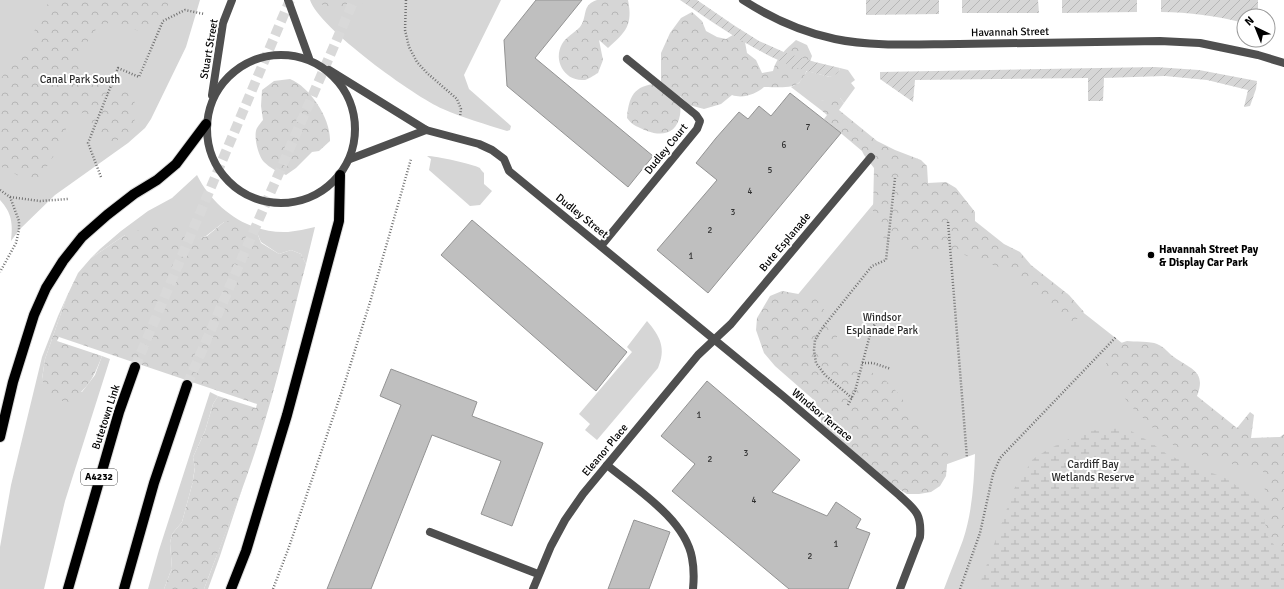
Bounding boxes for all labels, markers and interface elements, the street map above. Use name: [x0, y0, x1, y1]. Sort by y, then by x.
north arrow: [1236, 8, 1276, 48]
text: N: [1242, 14, 1257, 28]
street label: Stuart Street: [197, 18, 221, 80]
street label: Havannah Street: [971, 25, 1049, 39]
park label: Canal Park South: [40, 73, 120, 86]
street label: Dudley Court: [642, 121, 690, 177]
house number: 7: [806, 122, 811, 133]
house number: 6: [782, 140, 787, 151]
house number: 5: [768, 165, 773, 176]
house number: 4: [748, 186, 753, 197]
street label: Dudley Street: [553, 191, 611, 241]
house number: 3: [731, 207, 736, 218]
street label: Bute Esplanade: [757, 210, 813, 274]
house number: 2: [708, 225, 713, 236]
place label: Havannah Street Pay & Display Car Park: [1159, 243, 1259, 269]
marker: Havannah Street Pay & Display Car Park: [1146, 250, 1156, 260]
house number: 1: [689, 251, 694, 262]
park label: Windsor Esplanade Park: [846, 311, 919, 337]
street label: Butetown Link: [89, 382, 123, 451]
street label: Windsor Terrace: [789, 386, 855, 444]
house number: 1: [697, 410, 702, 421]
street label: Eleanor Place: [579, 421, 631, 479]
house number: 3: [744, 448, 749, 459]
house number: 2: [708, 454, 713, 465]
park label: Cardiff Bay Wetlands Reserve: [1051, 458, 1135, 484]
road number: A4232: [81, 469, 117, 485]
house number: 4: [752, 495, 757, 506]
house number: 1: [834, 539, 839, 550]
house number: 2: [808, 551, 813, 562]

